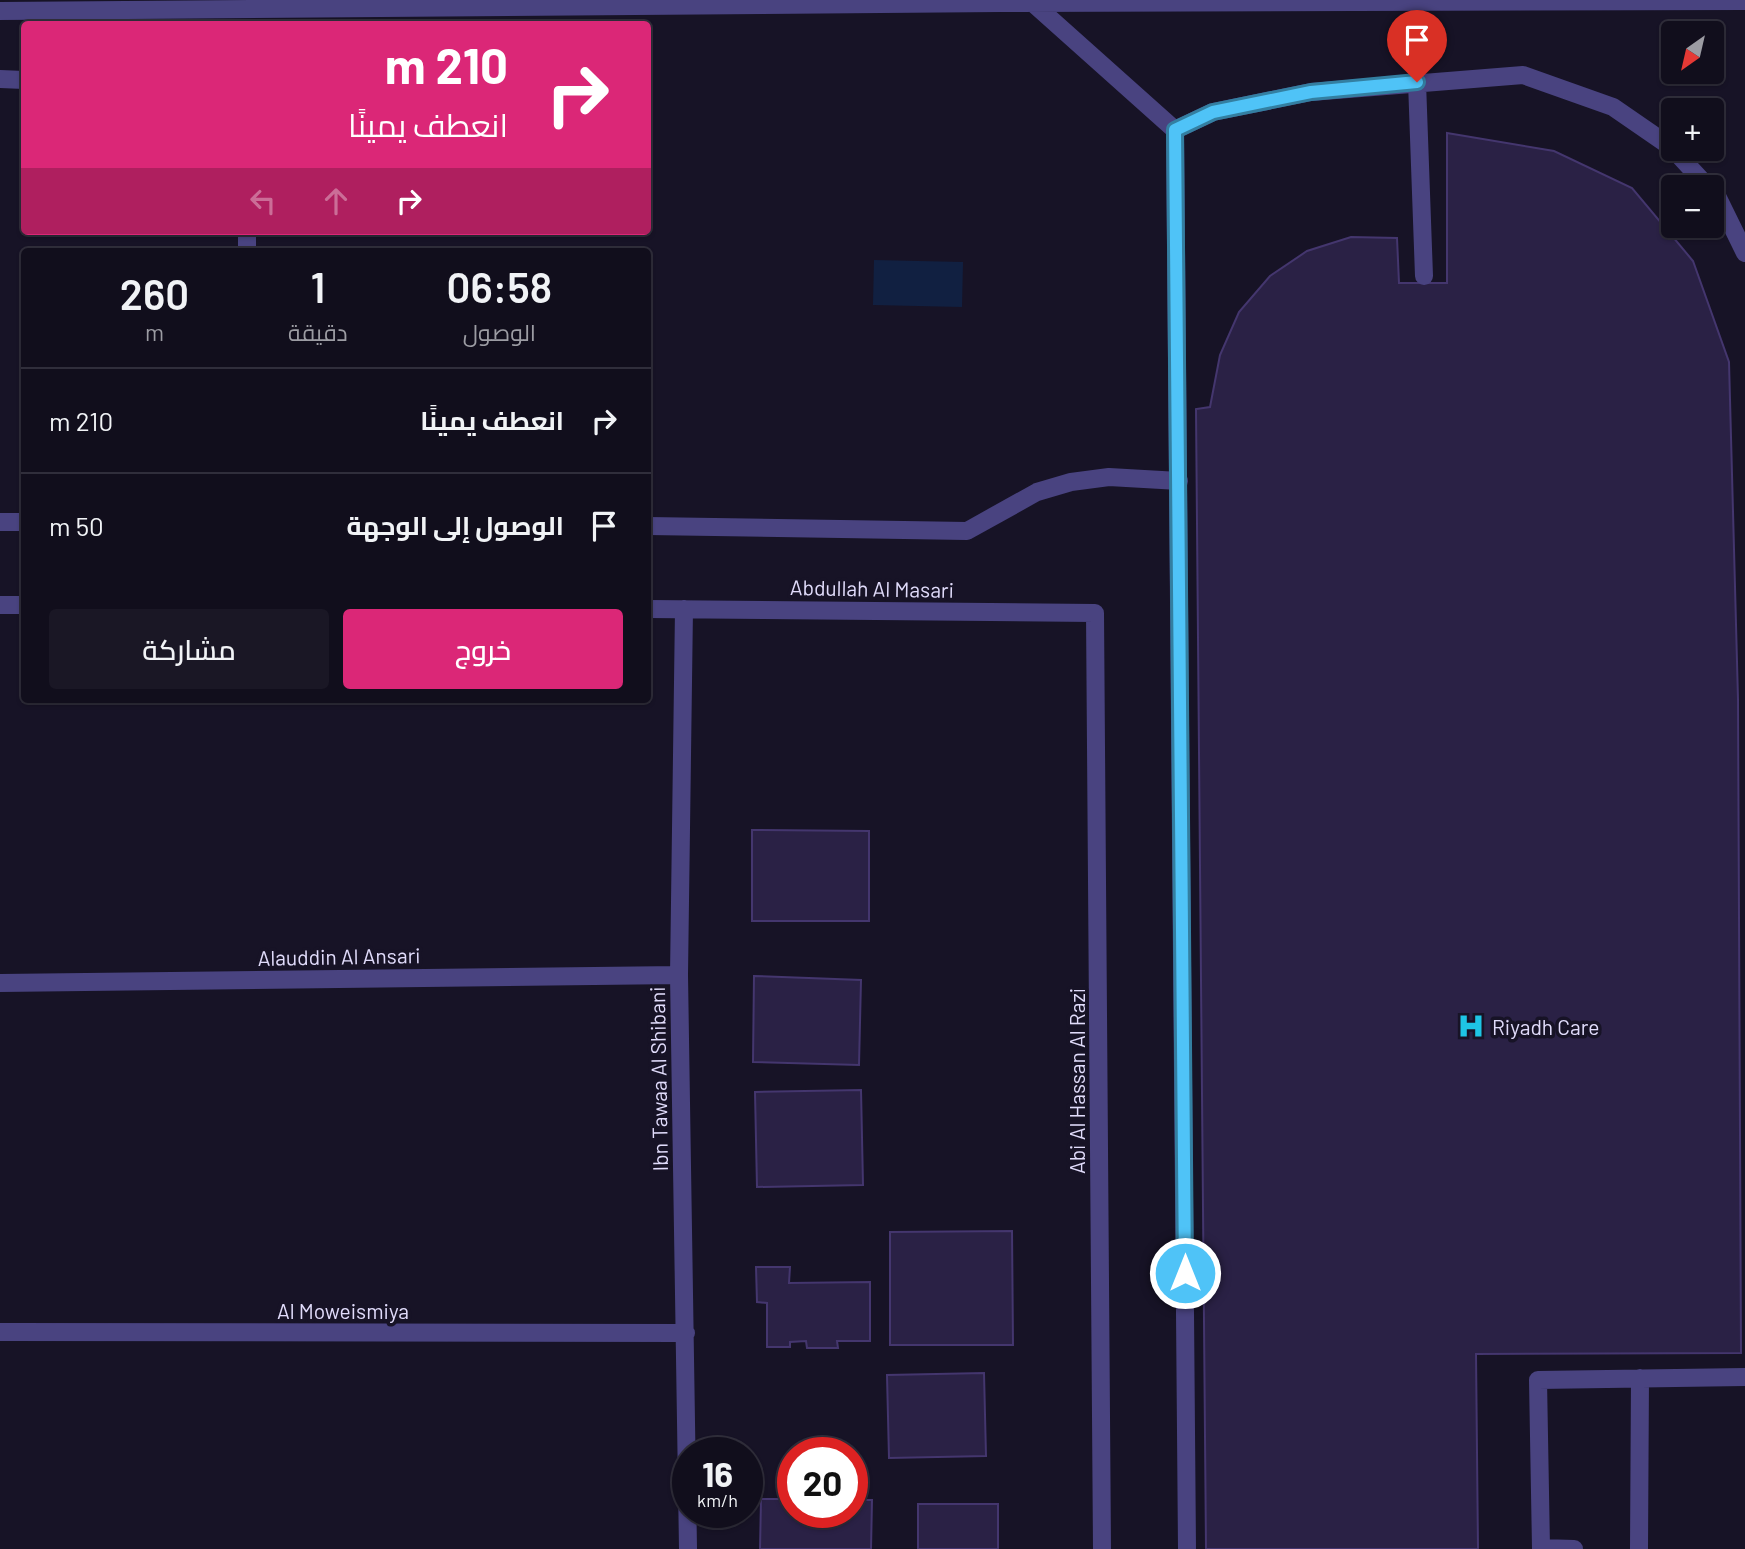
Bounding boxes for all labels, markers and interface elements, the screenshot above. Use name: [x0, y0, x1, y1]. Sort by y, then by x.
pin: [1387, 10, 1447, 82]
icon: arrive: [1398, 21, 1436, 59]
north arrow: [1661, 21, 1724, 84]
map controls: [1661, 21, 1724, 238]
text: 210 m: [385, 35, 508, 94]
icon: right: [532, 49, 623, 140]
button: +: [1661, 98, 1724, 161]
text: انعطف يمينًا: [348, 105, 508, 143]
button: −: [1661, 175, 1724, 238]
icon: left: [244, 182, 282, 220]
icon: ahead: [317, 182, 355, 220]
icon: right: [390, 182, 428, 220]
text: 1: [310, 261, 325, 311]
text: 06:58: [447, 261, 552, 311]
text: 260: [120, 268, 189, 318]
text: m: [145, 318, 164, 346]
text: دقيقة: [288, 318, 348, 346]
text: الوصول: [463, 318, 536, 346]
icon: right: [585, 402, 623, 440]
text: انعطف يمينًا: [420, 404, 564, 435]
text: 210 m: [49, 405, 113, 436]
icon: arrive: [585, 507, 623, 545]
text: الوصول إلى الوجهة: [346, 509, 564, 540]
text: 50 m: [49, 510, 104, 541]
street label: Abdullah Al Masari: [790, 574, 954, 602]
button: مشاركة: [49, 609, 329, 689]
button: خروج: [343, 609, 623, 689]
street label: Alauddin Al Ansari: [257, 942, 421, 970]
street label: Ibn Tawaa Al Shibani: [644, 986, 672, 1172]
street label: Abi Al Hassan Al Razi: [1064, 988, 1089, 1174]
hospital icon: Riyadh Care: [1456, 1011, 1486, 1041]
place label: Riyadh Care: [1492, 1014, 1599, 1039]
position arrow: [1148, 1236, 1222, 1310]
street label: Al Moweismiya: [277, 1298, 409, 1323]
speed limit sign: 20: [777, 1437, 868, 1528]
text: 16: [702, 1452, 733, 1494]
text: km/h: [697, 1489, 738, 1511]

